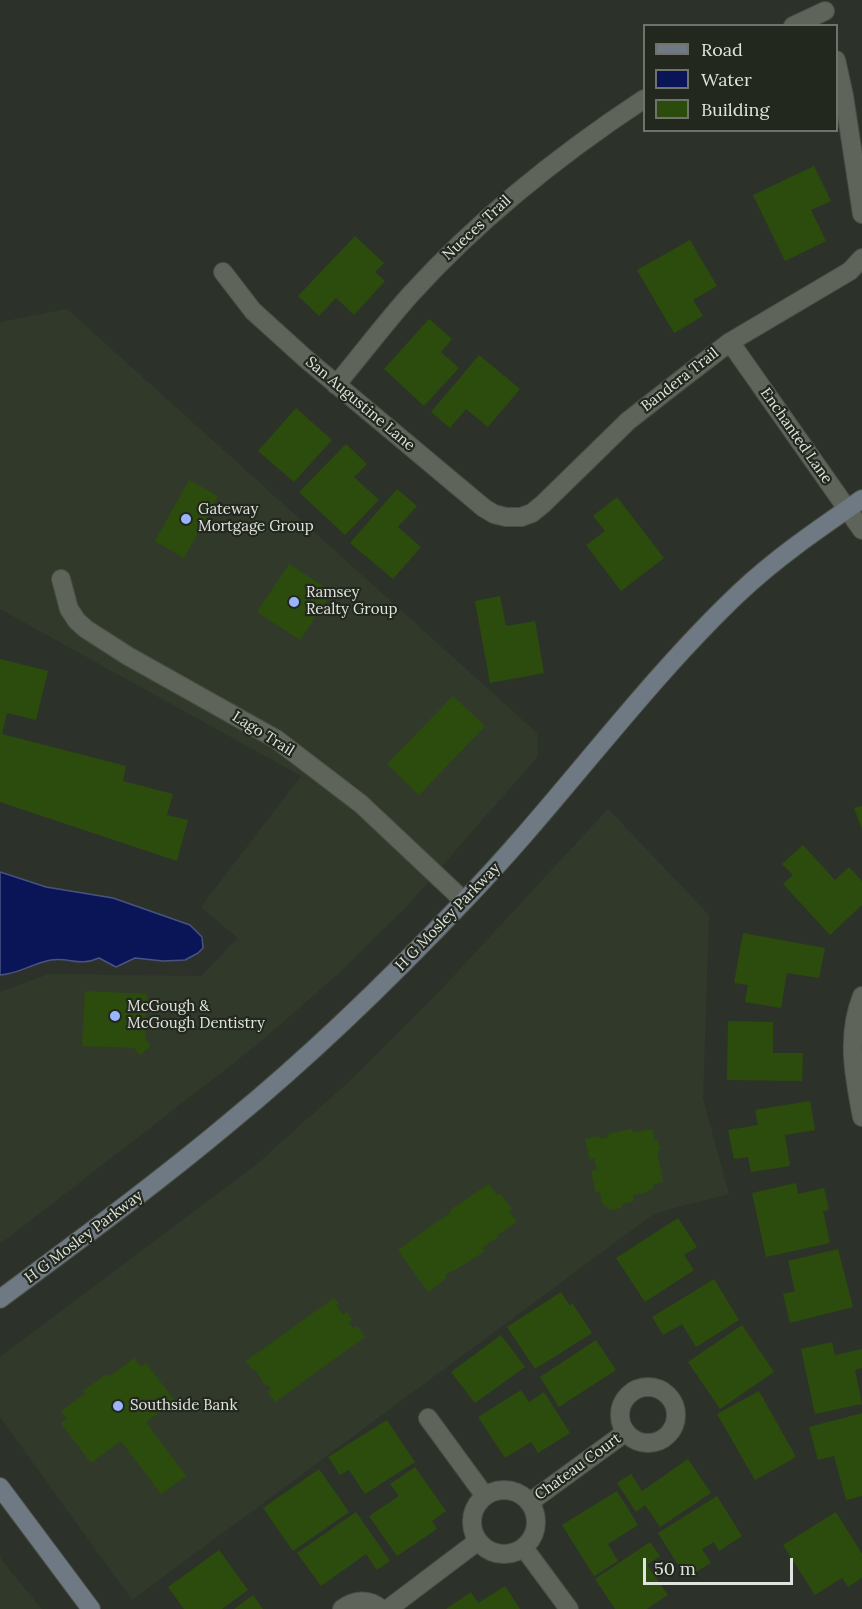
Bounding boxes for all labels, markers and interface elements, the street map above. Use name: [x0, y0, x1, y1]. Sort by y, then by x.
legend: [643, 24, 838, 132]
text: Road: [701, 38, 743, 61]
text: Water: [701, 68, 752, 91]
text: Building: [701, 98, 769, 121]
street label: Nueces Trail: [439, 192, 515, 264]
street label: Bandera Trail: [638, 344, 722, 416]
street label: San Augustine Lane: [302, 353, 418, 455]
street label: Enchanted Lane: [756, 385, 836, 487]
place label: Gateway Mortgage Group: [198, 501, 314, 536]
marker: Gateway Mortgage Group: [179, 512, 193, 526]
place label: Ramsey Realty Group: [306, 584, 397, 619]
marker: Ramsey Realty Group: [287, 595, 301, 609]
street label: Lago Trail: [229, 708, 297, 760]
street label: H G Mosley Parkway: [392, 859, 504, 975]
place label: McGough & McGough Dentistry: [127, 998, 265, 1033]
marker: McGough & McGough Dentistry: [108, 1009, 122, 1023]
street label: H G Mosley Parkway: [21, 1187, 147, 1287]
place label: Southside Bank: [130, 1397, 237, 1415]
marker: Southside Bank: [111, 1399, 125, 1413]
street label: Chateau Court: [531, 1430, 625, 1504]
scale bar: [646, 1546, 796, 1584]
text: 50 m: [654, 1557, 696, 1580]

